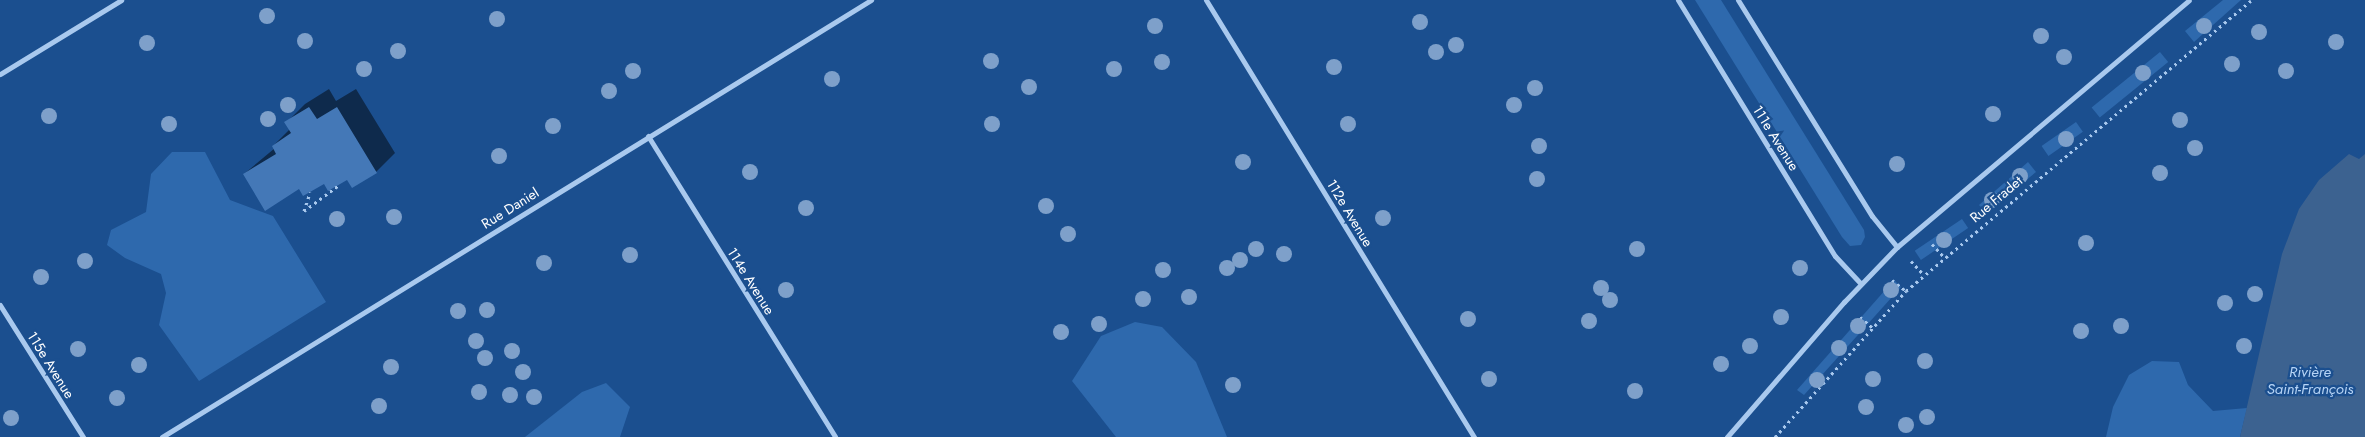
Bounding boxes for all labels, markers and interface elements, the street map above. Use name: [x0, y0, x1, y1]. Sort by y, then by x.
street label: 111e Avenue: [1749, 102, 1803, 174]
street label: Rue Fradet: [1966, 172, 2026, 226]
street label: 112e Avenue: [1323, 176, 1377, 250]
street label: Rue Daniel: [478, 184, 542, 232]
street label: 114e Avenue: [724, 244, 778, 318]
street label: 115e Avenue: [24, 329, 78, 401]
water label: Rivière Saint-François: [2267, 363, 2353, 398]

